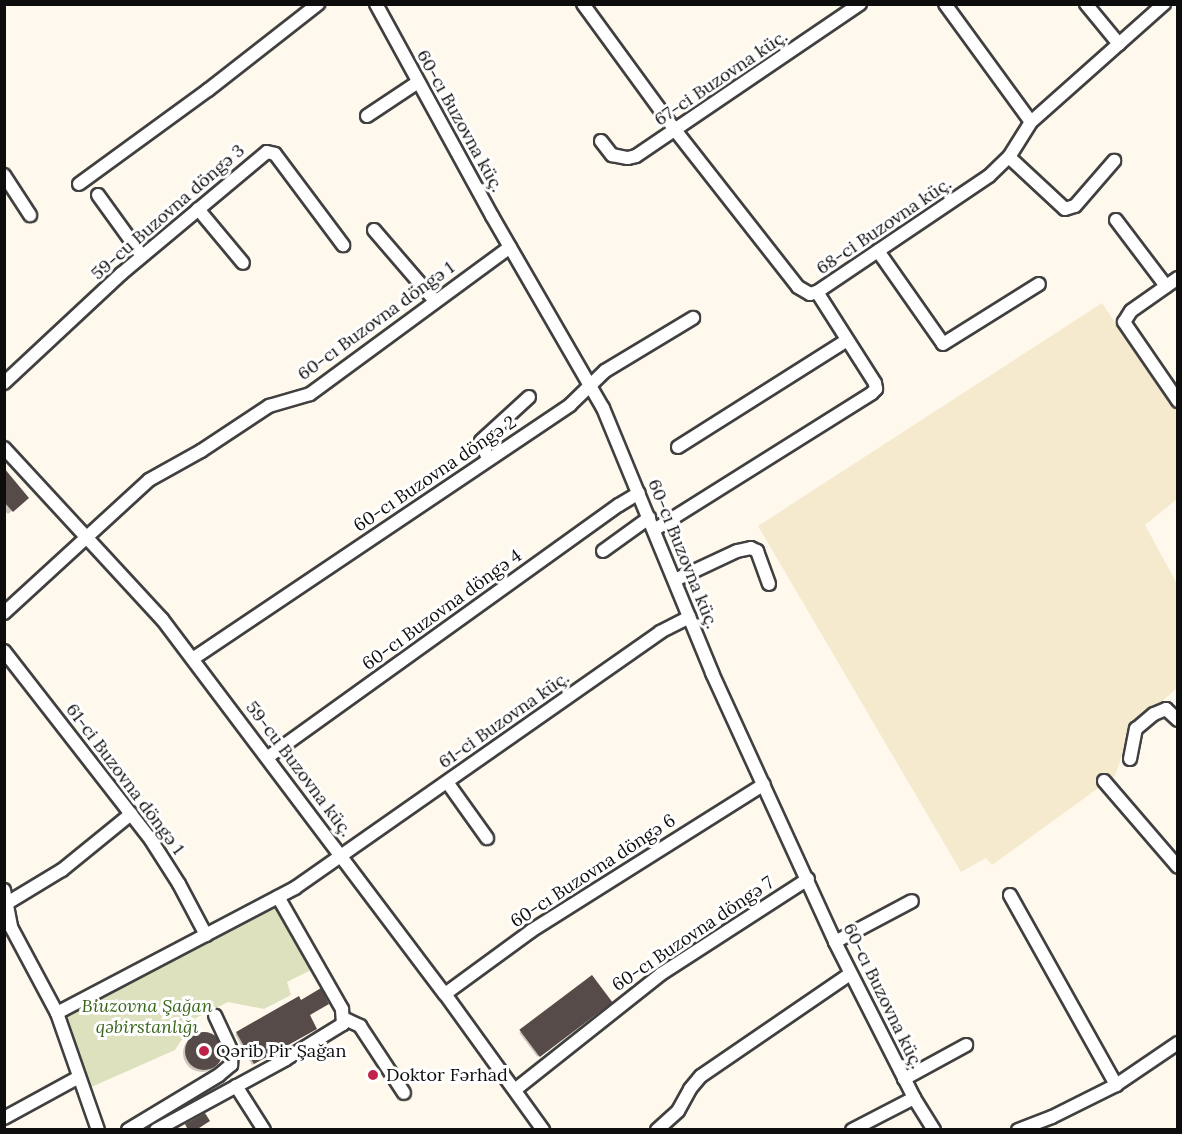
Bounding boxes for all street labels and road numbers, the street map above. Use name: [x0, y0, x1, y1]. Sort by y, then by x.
street label: 67-ci Buzovna küç.: [650, 25, 792, 131]
street label: 60-cı Buzovna küç.: [412, 46, 508, 196]
street label: 59-cu Buzovna döngə 3: [87, 140, 249, 284]
street label: 68-ci Buzovna küç.: [812, 173, 956, 279]
street label: 60-cı Buzovna döngə 1: [293, 257, 459, 385]
street label: 60-cı Buzovna döngə 2: [350, 412, 520, 536]
street label: 60-cı Buzovna küç.: [643, 476, 723, 632]
street label: 60-cı Buzovna döngə 4: [358, 545, 526, 675]
street label: 61-ci Buzovna küç.: [434, 667, 574, 773]
street label: 59-cu Buzovna küç.: [241, 697, 357, 841]
street label: 61-ci Buzovna döngə 1: [61, 699, 189, 859]
street label: 60-cı Buzovna döngə 6: [507, 810, 679, 932]
street label: 60-cı Buzovna döngə 7: [608, 872, 778, 996]
street label: 60-cı Buzovna küç.: [838, 920, 928, 1072]

